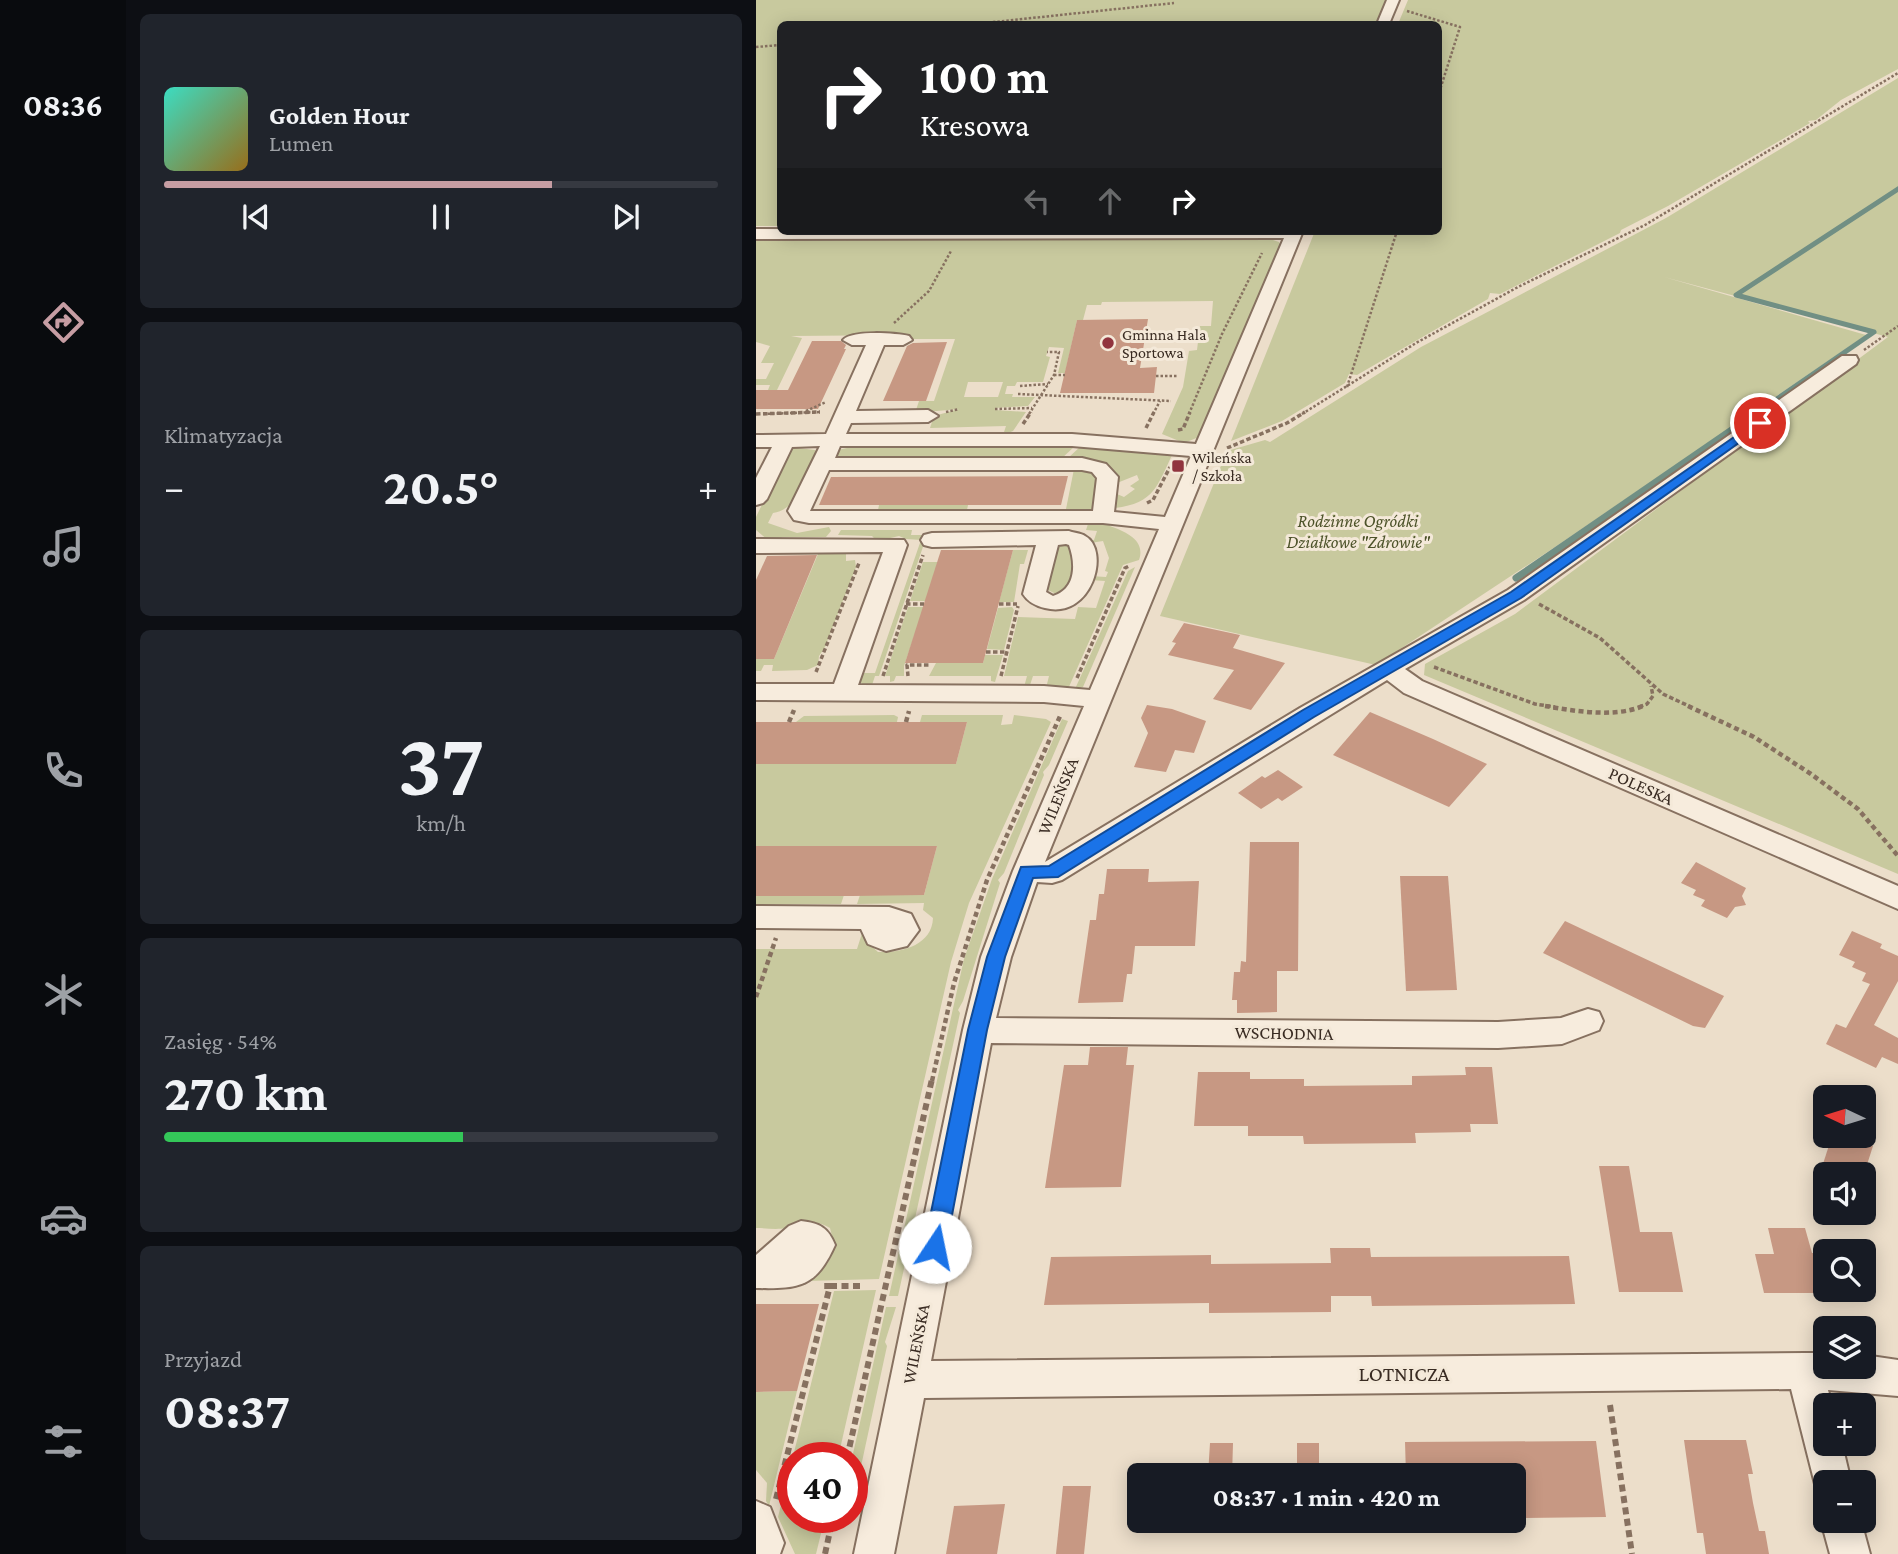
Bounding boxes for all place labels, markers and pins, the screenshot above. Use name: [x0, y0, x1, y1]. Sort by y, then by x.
place label: Gminna Hala Sportowa: [1122, 326, 1207, 362]
marker: Gminna Hala Sportowa: [1100, 335, 1116, 351]
pin: [1730, 393, 1790, 453]
place label: Wileńska / Szkoła: [1192, 449, 1252, 484]
marker: Wileńska / Szkoła: [1170, 458, 1186, 474]

